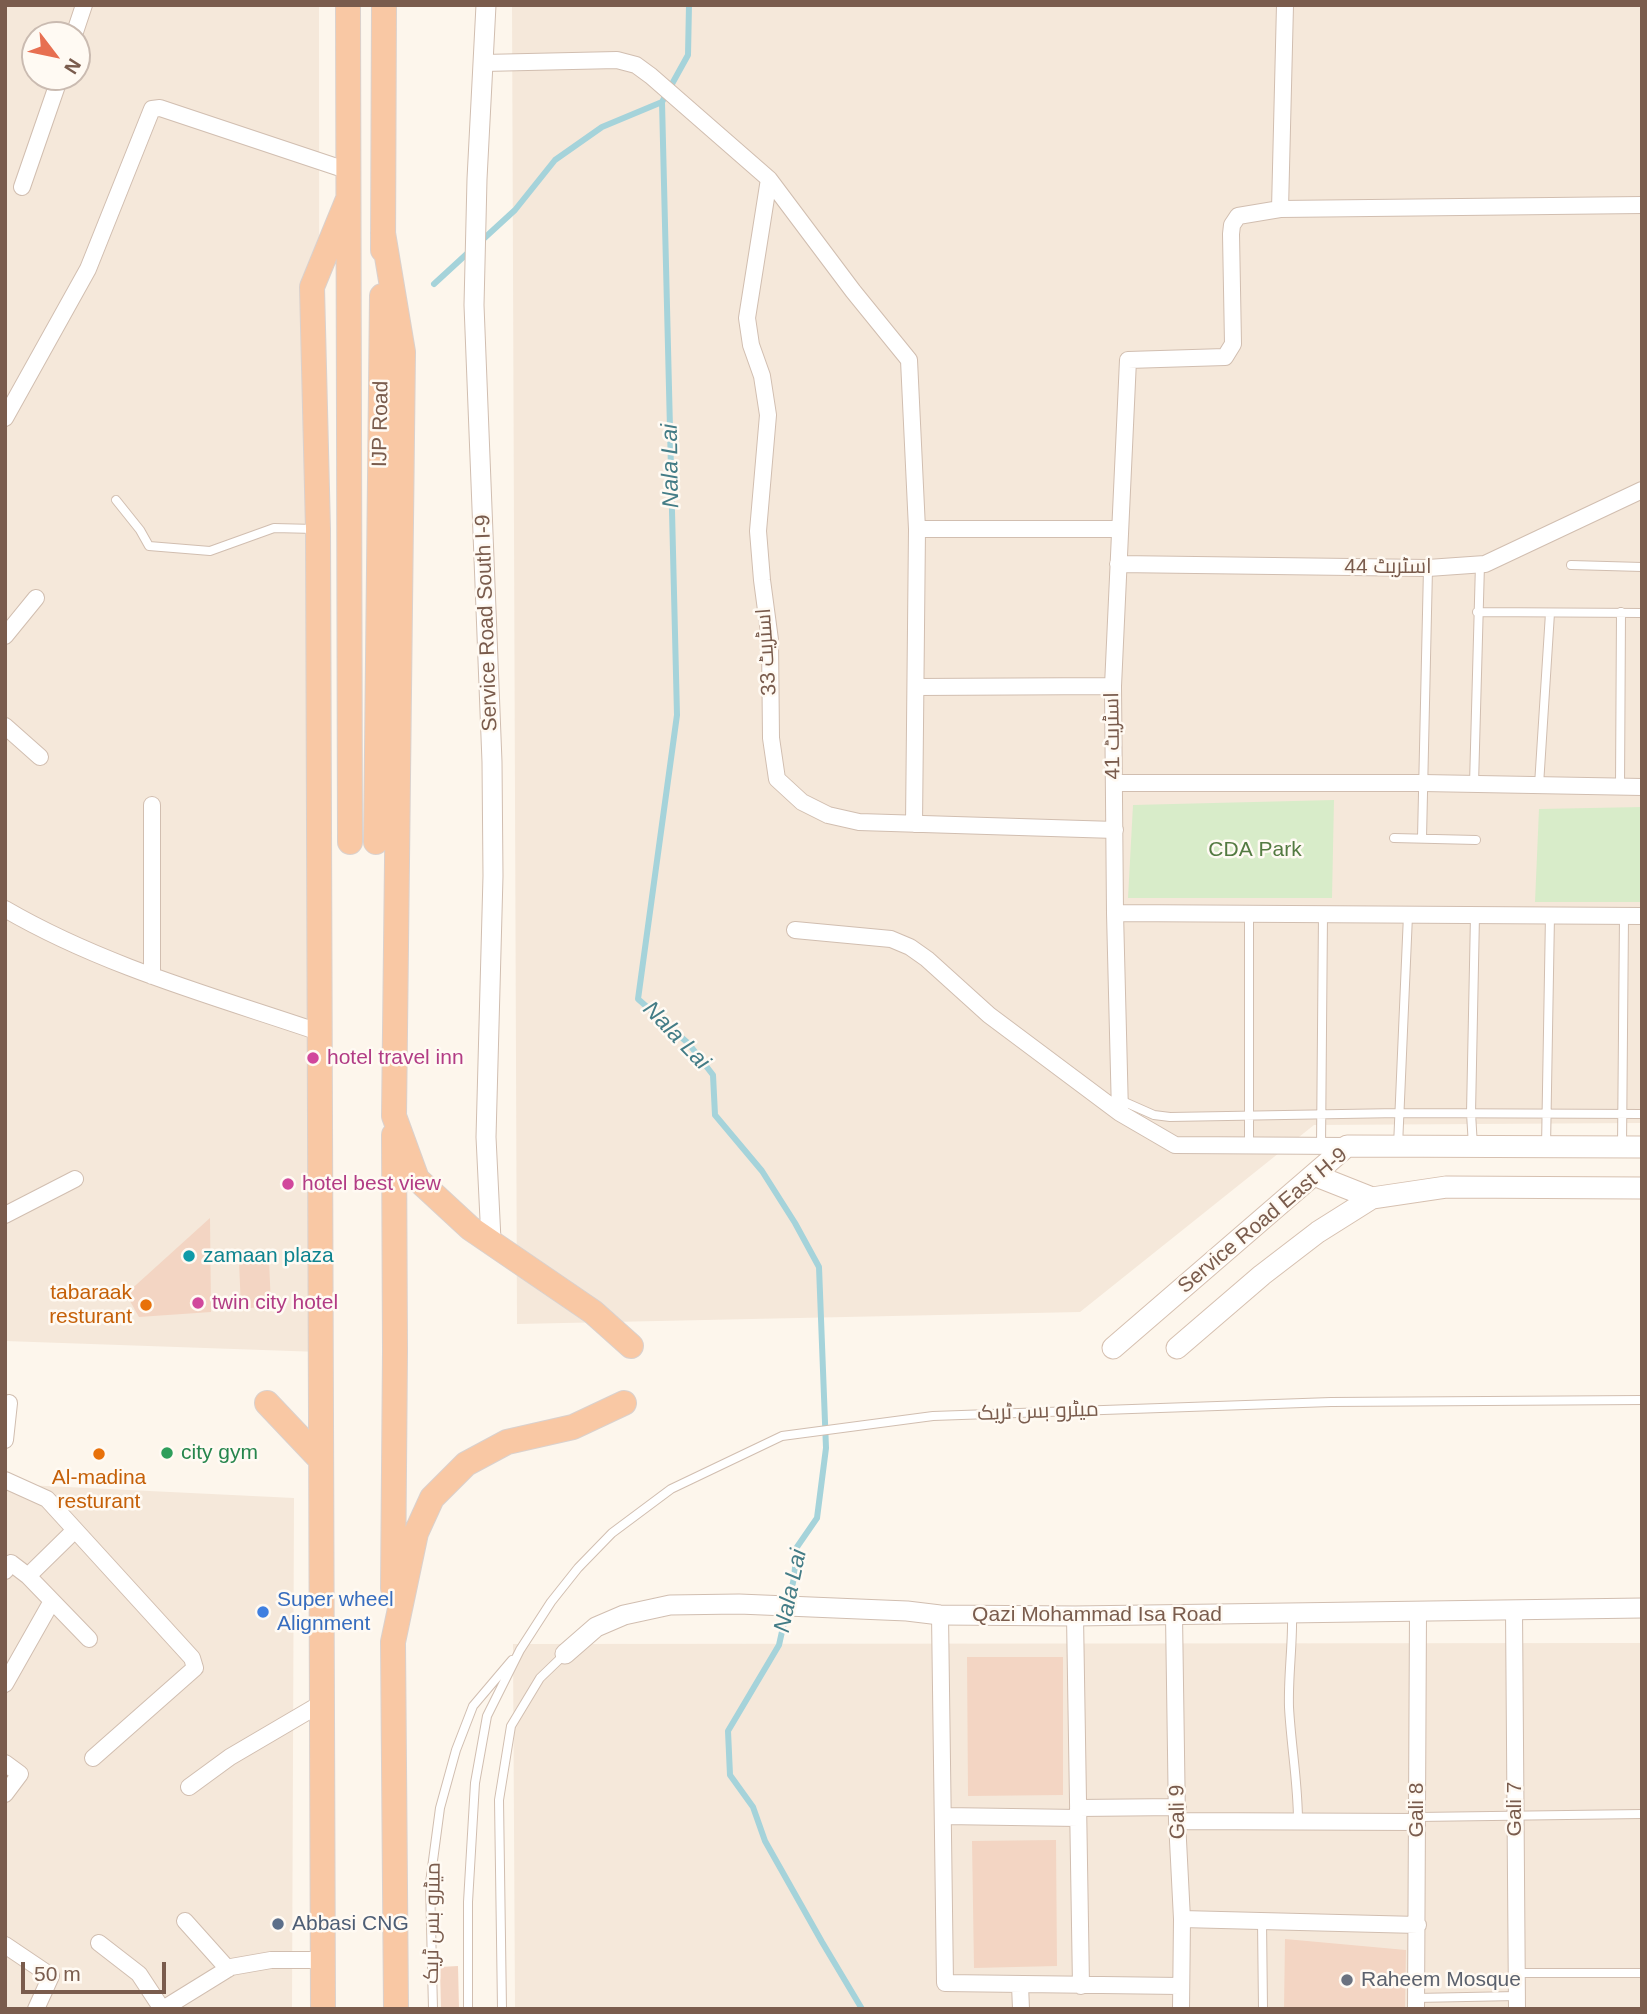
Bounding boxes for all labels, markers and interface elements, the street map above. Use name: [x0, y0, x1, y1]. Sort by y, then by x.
north arrow: [21, 21, 91, 91]
text: N: [60, 55, 85, 78]
street label: IJP Road: [368, 381, 394, 467]
water label: Nala Lai: [656, 424, 686, 508]
street label: Service Road South I-9: [471, 514, 503, 732]
street label: اسٹریٹ 44: [1344, 554, 1432, 580]
street label: اسٹریٹ 33: [751, 608, 783, 696]
street label: اسٹریٹ 41: [1100, 692, 1126, 780]
park label: CDA Park: [1208, 837, 1302, 863]
water label: Nala Lai: [637, 996, 715, 1076]
place label: hotel travel inn: [327, 1045, 464, 1071]
marker: hotel travel inn: [305, 1050, 321, 1066]
street label: Service Road East H-9: [1173, 1143, 1353, 1299]
place label: hotel best view: [302, 1171, 441, 1197]
marker: hotel best view: [280, 1176, 296, 1192]
place label: zamaan plaza: [203, 1243, 334, 1269]
marker: zamaan plaza: [181, 1248, 197, 1264]
place label: tabaraak resturant: [49, 1280, 132, 1330]
place label: twin city hotel: [212, 1290, 338, 1316]
marker: twin city hotel: [190, 1295, 206, 1311]
marker: tabaraak resturant: [138, 1297, 154, 1313]
street label: میٹرو بس ٹریک: [977, 1397, 1099, 1427]
place label: city gym: [181, 1440, 258, 1466]
marker: city gym: [159, 1445, 175, 1461]
marker: Al-madina resturant: [91, 1446, 107, 1462]
place label: Al-madina resturant: [52, 1465, 146, 1515]
water label: Nala Lai: [769, 1547, 813, 1635]
place label: Super wheel Alignment: [277, 1587, 394, 1637]
street label: Qazi Mohammad Isa Road: [972, 1602, 1222, 1628]
marker: Super wheel Alignment: [255, 1604, 271, 1620]
street label: Gali 7: [1502, 1782, 1528, 1836]
street label: Gali 8: [1404, 1783, 1430, 1837]
street label: Gali 9: [1165, 1784, 1191, 1840]
street label: میٹرو بس ٹریک: [419, 1862, 447, 1984]
place label: Abbasi CNG: [292, 1911, 409, 1937]
marker: Abbasi CNG: [270, 1916, 286, 1932]
scale bar: [24, 1948, 170, 1992]
text: 50 m: [34, 1962, 81, 1985]
place label: Raheem Mosque: [1361, 1967, 1521, 1993]
marker: Raheem Mosque: [1339, 1972, 1355, 1988]

